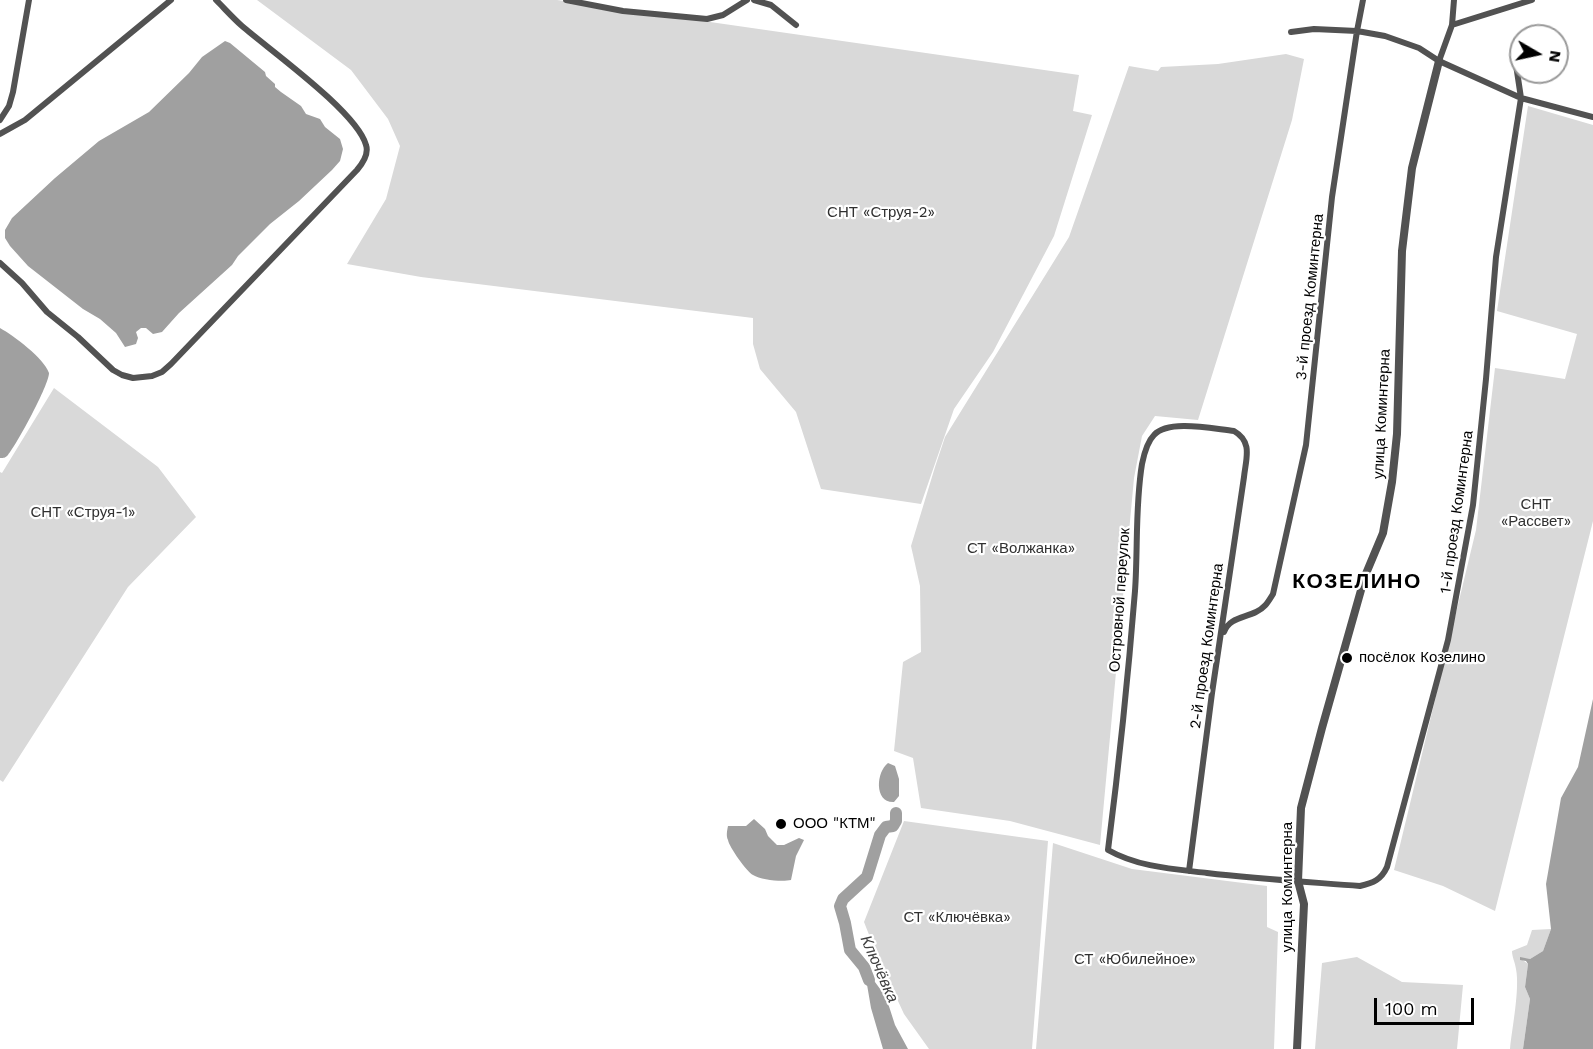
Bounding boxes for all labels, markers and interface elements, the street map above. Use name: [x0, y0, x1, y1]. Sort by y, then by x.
north arrow: [1509, 24, 1569, 84]
text: N: [1545, 49, 1566, 64]
park label: СНТ «Струя-2»: [827, 204, 935, 222]
street label: 3-й проезд Коминтерна: [1292, 213, 1328, 381]
street label: улица Коминтерна: [1370, 348, 1394, 480]
street label: 1-й проезд Коминтерна: [1437, 429, 1477, 595]
park label: СНТ «Рассвет»: [1501, 496, 1571, 531]
park label: СНТ «Струя-1»: [31, 504, 135, 522]
street label: Островной переулок: [1106, 527, 1134, 673]
park label: СТ «Волжанка»: [967, 540, 1075, 558]
street label: 2-й проезд Коминтерна: [1186, 562, 1228, 730]
district label: КОЗЕЛИНО: [1292, 569, 1422, 595]
place label: посёлок Козелино: [1359, 649, 1485, 667]
marker: посёлок Козелино: [1340, 651, 1354, 665]
place label: ООО "КТМ": [793, 815, 876, 833]
marker: ООО "КТМ": [774, 817, 788, 831]
street label: улица Коминтерна: [1279, 822, 1297, 952]
park label: СТ «Ключёвка»: [903, 909, 1011, 927]
water label: Ключёвка: [856, 932, 902, 1006]
park label: СТ «Юбилейное»: [1074, 951, 1196, 969]
scale bar: [1377, 986, 1478, 1024]
text: 100 m: [1385, 998, 1438, 1019]

